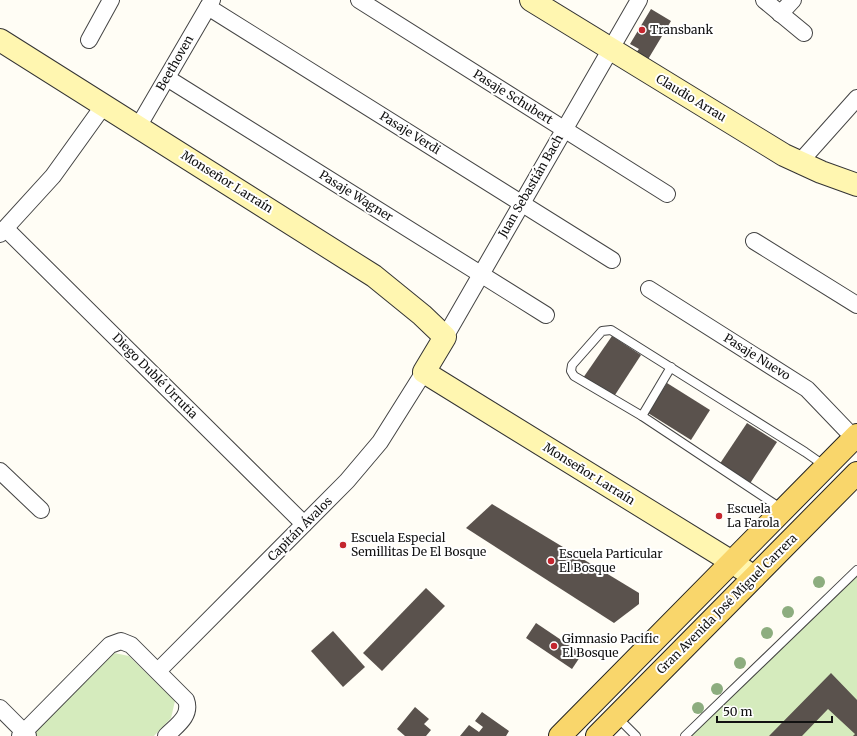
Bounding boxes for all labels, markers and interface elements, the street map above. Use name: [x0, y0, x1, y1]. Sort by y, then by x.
place label: Transbank: [650, 22, 713, 37]
marker: Transbank: [637, 25, 647, 35]
street label: Beethoven: [153, 32, 196, 93]
street label: Pasaje Schubert: [471, 66, 556, 127]
street label: Claudio Arrau: [653, 71, 729, 125]
street label: Pasaje Verdi: [377, 108, 444, 157]
street label: Juan Sebastián Bach: [494, 132, 566, 241]
street label: Monseñor Larraín: [179, 147, 276, 216]
street label: Pasaje Wagner: [317, 167, 396, 225]
street label: Diego Dublé Urrutia: [110, 330, 202, 422]
street label: Pasaje Nuevo: [721, 330, 793, 383]
street label: Monseñor Larraín: [541, 439, 638, 508]
street label: Capitán Ávalos: [264, 493, 335, 564]
place label: Escuela La Farola: [727, 501, 780, 530]
marker: Escuela La Farola: [714, 511, 724, 521]
place label: Escuela Especial Semillitas De El Bosque: [351, 530, 486, 559]
street label: Gran Avenida José Miguel Carrera: [653, 530, 800, 677]
marker: Escuela Especial Semillitas De El Bosque: [338, 540, 348, 550]
place label: Escuela Particular El Bosque: [559, 546, 663, 575]
marker: Escuela Particular El Bosque: [546, 556, 556, 566]
place label: Gimnasio Pacific El Bosque: [562, 631, 659, 660]
marker: Gimnasio Pacific El Bosque: [549, 641, 559, 651]
scale bar: [717, 698, 832, 724]
text: 50 m: [723, 704, 752, 719]

